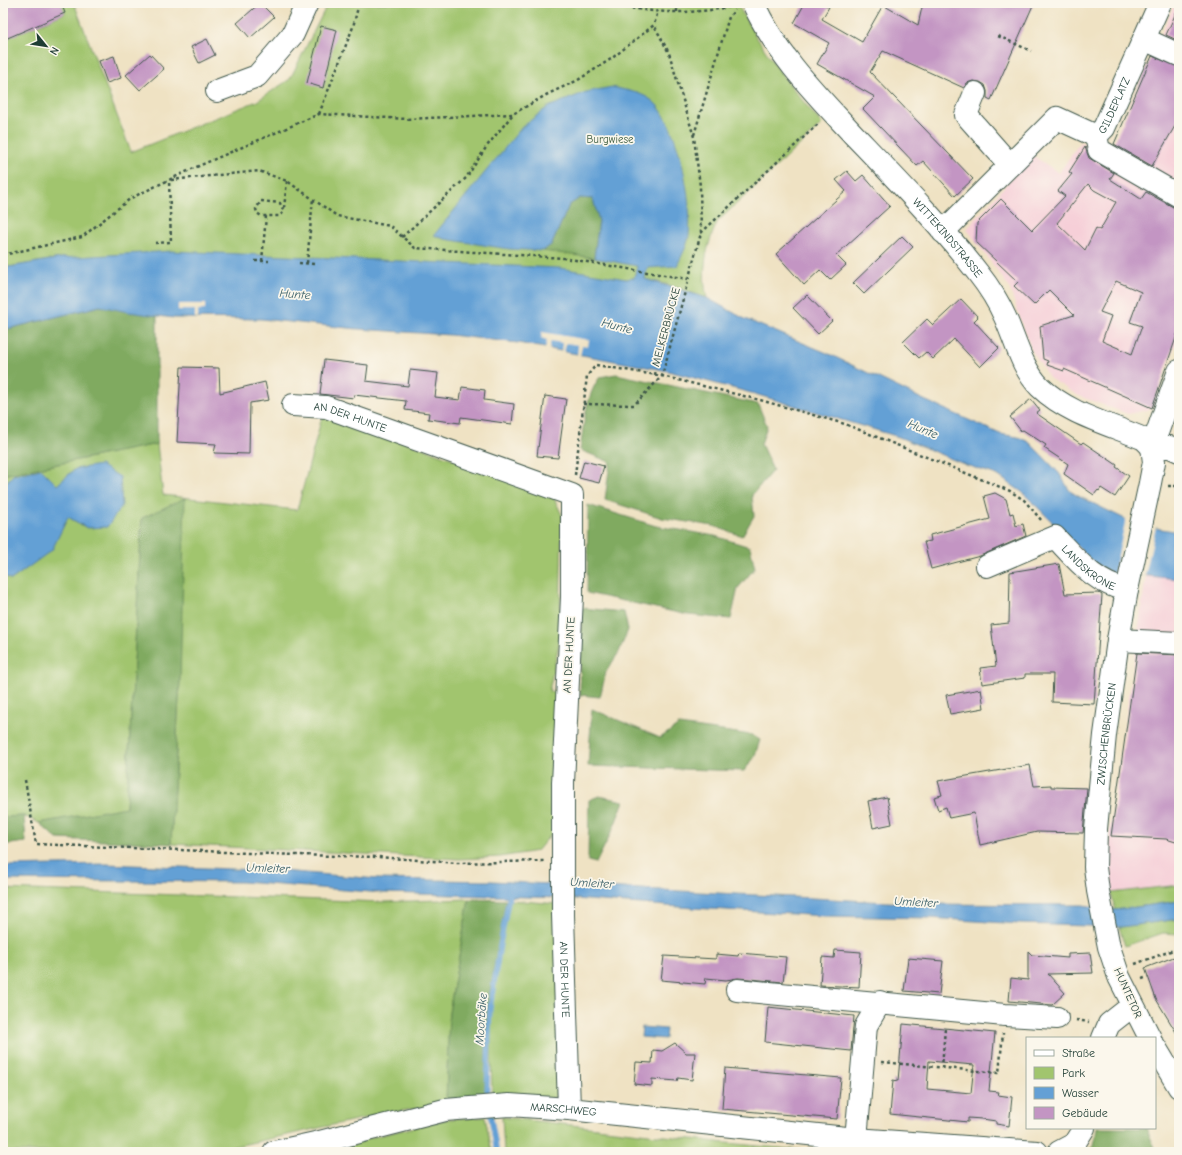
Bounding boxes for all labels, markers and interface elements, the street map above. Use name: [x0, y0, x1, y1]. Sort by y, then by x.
north arrow: [26, 26, 66, 66]
text: N: [47, 44, 62, 57]
street label: GILDEPLATZ: [1095, 75, 1133, 137]
park label: Burgwiese: [587, 133, 634, 146]
street label: WITTEKINDSTRASSE: [910, 195, 986, 280]
water label: Hunte: [279, 286, 311, 302]
street label: MELKERBRÜCKE: [649, 286, 683, 368]
water label: Hunte: [600, 315, 634, 337]
street label: AN DER HUNTE: [313, 400, 389, 435]
water label: Hunte: [906, 416, 940, 442]
street label: LANDSKRONE: [1059, 542, 1118, 593]
street label: AN DER HUNTE: [561, 616, 578, 693]
street label: ZWISCHENBRÜCKEN: [1094, 682, 1119, 786]
water label: Umleiter: [246, 860, 291, 876]
water label: Umleiter: [570, 875, 616, 891]
water label: Umleiter: [894, 894, 940, 910]
street label: AN DER HUNTE: [557, 941, 573, 1018]
street label: HUNTETOR: [1111, 966, 1145, 1021]
water label: Moorbäke: [472, 993, 490, 1046]
legend: [1026, 1037, 1156, 1129]
text: Straße: [1062, 1046, 1095, 1060]
text: Park: [1062, 1066, 1085, 1080]
text: Wasser: [1062, 1086, 1099, 1100]
street label: MARSCHWEG: [530, 1100, 598, 1118]
text: Gebäude: [1062, 1106, 1108, 1120]

